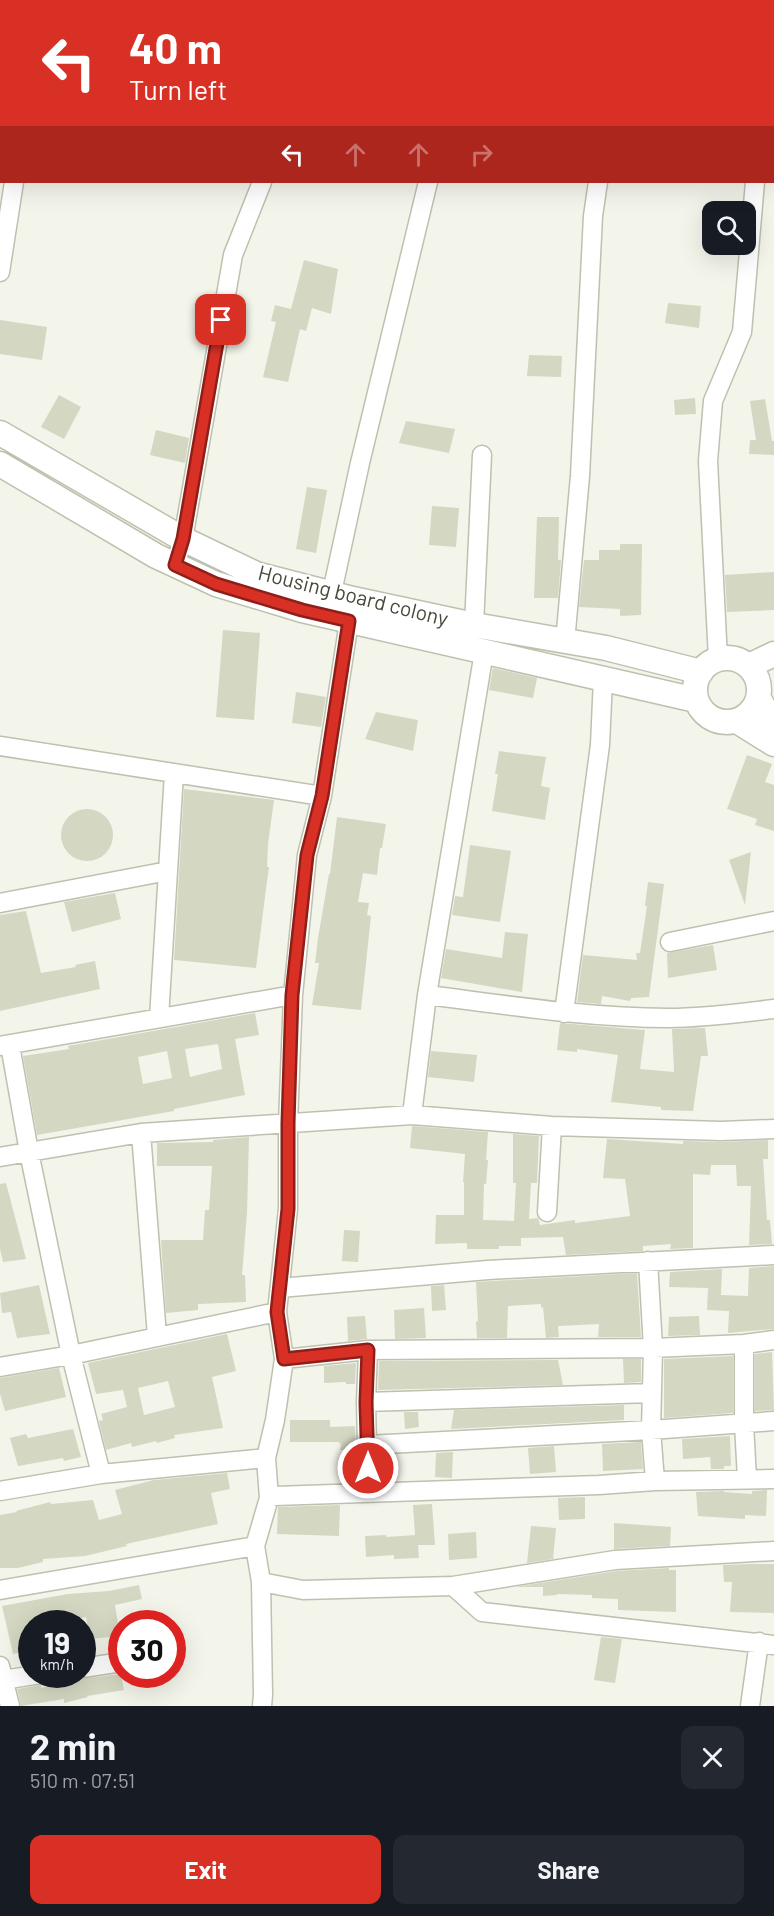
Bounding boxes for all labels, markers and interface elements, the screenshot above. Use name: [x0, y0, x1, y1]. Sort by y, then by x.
text: 40 m: [129, 22, 222, 72]
icon: left: [30, 24, 108, 102]
text: Turn left: [129, 73, 227, 105]
icon: left: [276, 138, 309, 171]
icon: ahead: [339, 138, 372, 171]
icon: ahead: [402, 138, 435, 171]
icon: right: [465, 138, 498, 171]
map controls: [702, 201, 756, 255]
button: search: [702, 201, 756, 255]
pin: [195, 294, 246, 345]
icon: arrive: [204, 303, 237, 336]
street label: Housing board colony: [256, 559, 451, 630]
position arrow: [336, 1436, 400, 1500]
speed limit sign: 30: [108, 1610, 186, 1688]
text: 19: [44, 1624, 70, 1660]
text: km/h: [40, 1655, 74, 1673]
text: 2 min: [30, 1724, 116, 1767]
button: close: [681, 1726, 744, 1789]
text: 510 m · 07:51: [30, 1768, 135, 1792]
button: Exit: [30, 1835, 381, 1904]
button: Share: [393, 1835, 744, 1904]

